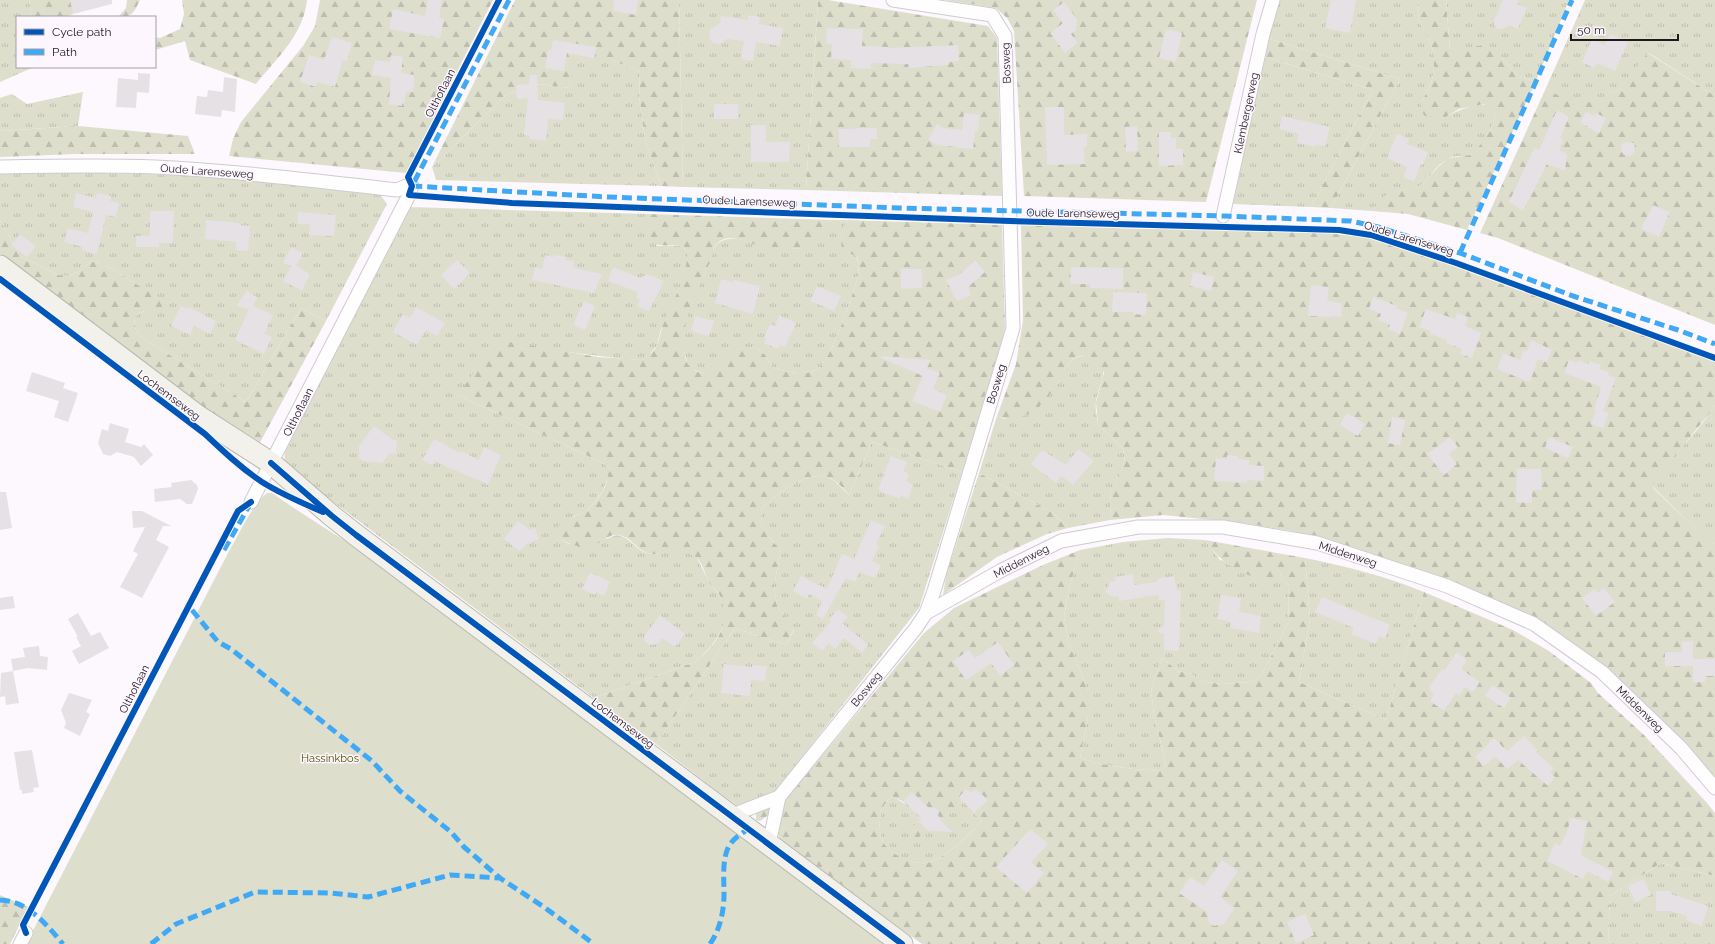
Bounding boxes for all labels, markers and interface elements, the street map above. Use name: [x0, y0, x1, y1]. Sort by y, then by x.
legend: [16, 16, 156, 68]
scale bar: [1571, 16, 1678, 42]
text: 50 m: [1577, 23, 1605, 37]
text: Cycle path: [52, 25, 111, 39]
street label: Bosweg: [999, 42, 1014, 84]
text: Path: [52, 45, 77, 59]
street label: Olthoflaan: [423, 67, 458, 120]
street label: Klembergerweg: [1232, 71, 1261, 155]
street label: Oude Larenseweg: [160, 162, 254, 181]
street label: Oude Larenseweg: [702, 193, 796, 210]
street label: Oude Larenseweg: [1026, 206, 1120, 221]
street label: Oude Larenseweg: [1362, 219, 1455, 258]
street label: Bosweg: [984, 363, 1009, 406]
street label: Lochemseweg: [135, 367, 203, 423]
street label: Olthoflaan: [281, 386, 316, 439]
street label: Middenweg: [1317, 539, 1379, 570]
street label: Middenweg: [991, 542, 1051, 581]
street label: Olthoflaan: [117, 663, 152, 716]
street label: Bosweg: [848, 669, 884, 709]
street label: Middenweg: [1613, 684, 1666, 735]
street label: Lochemseweg: [589, 695, 657, 751]
park label: Hassinkbos: [301, 752, 359, 765]

